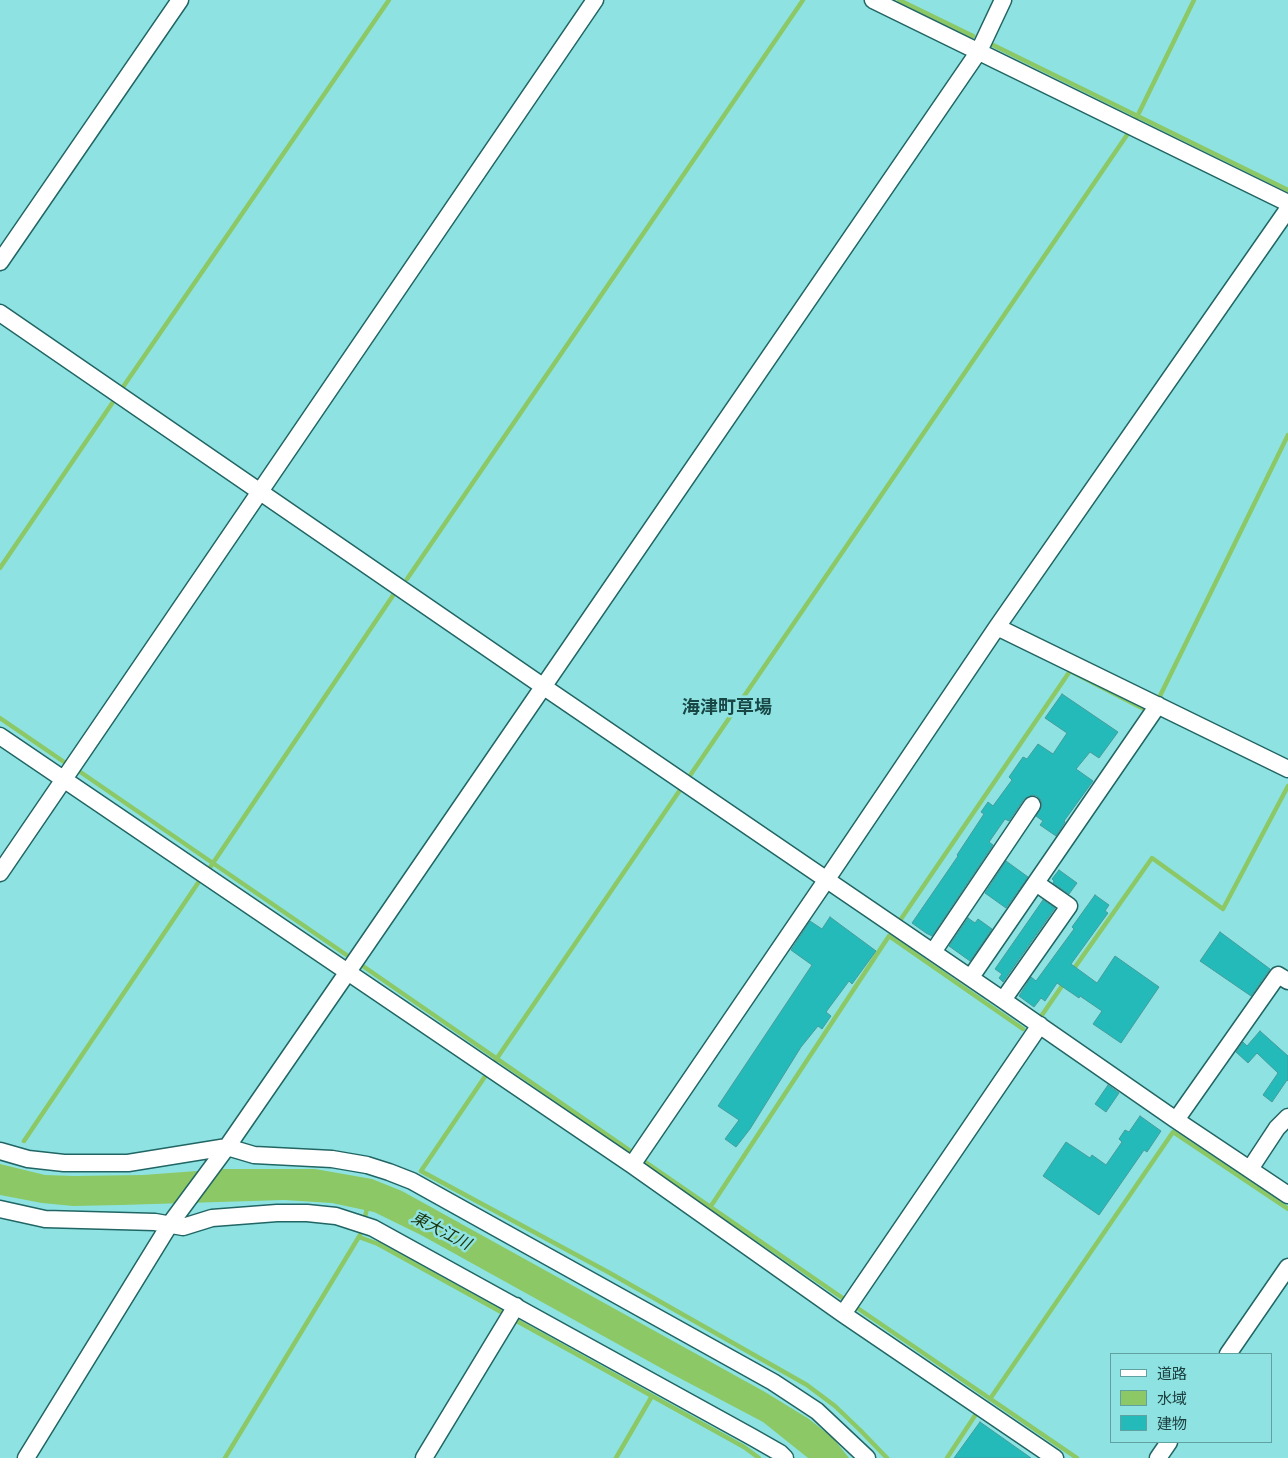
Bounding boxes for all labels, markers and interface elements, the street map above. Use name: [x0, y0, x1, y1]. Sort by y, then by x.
district label: 海津町草場: [682, 697, 772, 719]
water label: 東大江川: [408, 1208, 474, 1254]
legend: [1110, 1353, 1273, 1443]
text: 道路: [1157, 1365, 1187, 1383]
text: 水域: [1157, 1390, 1187, 1408]
text: 建物: [1157, 1415, 1187, 1433]

